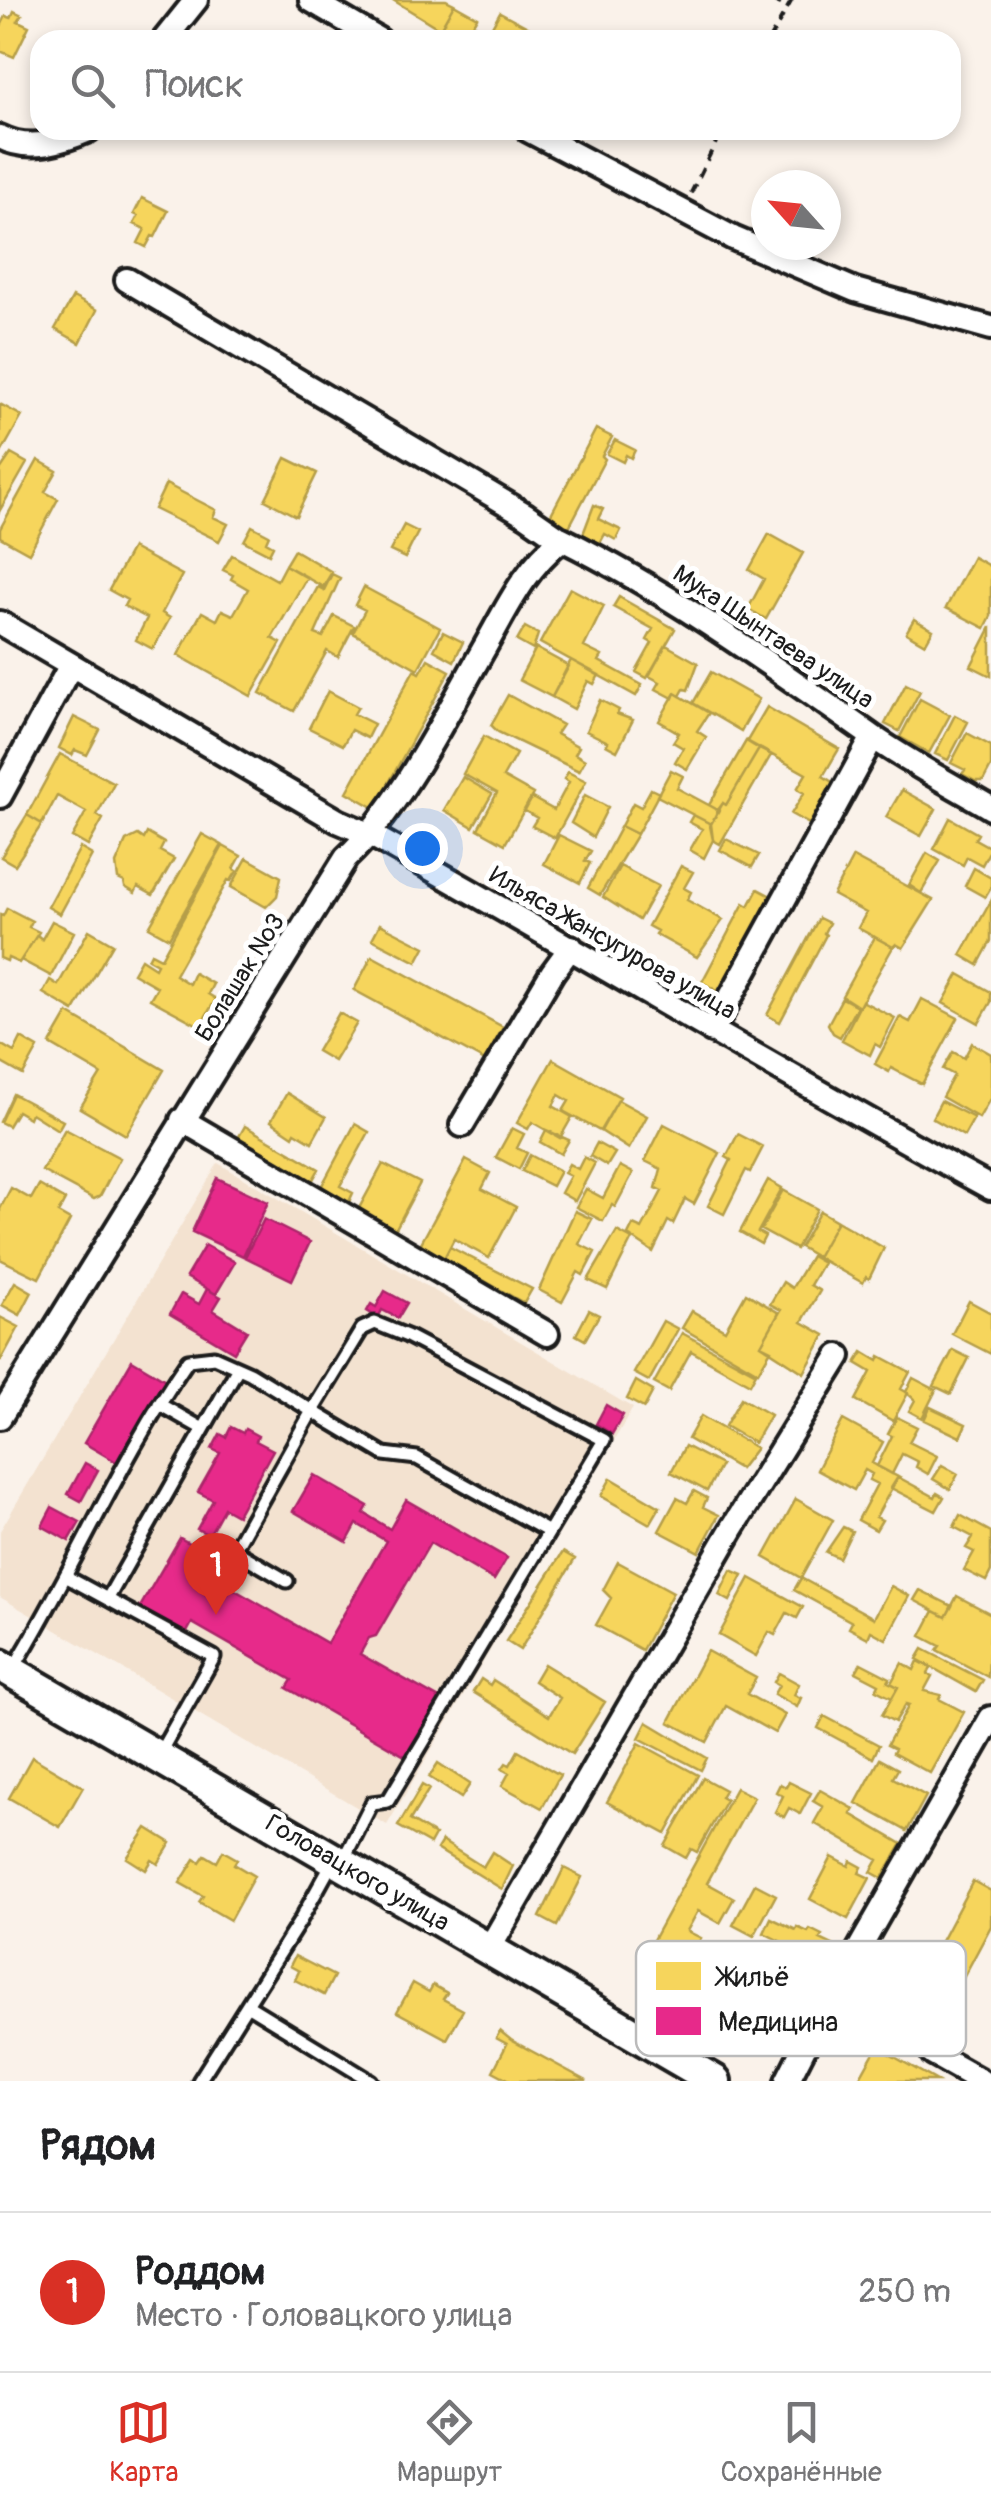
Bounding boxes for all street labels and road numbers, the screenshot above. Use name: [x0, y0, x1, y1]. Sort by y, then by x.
street label: Мука Шынтаева улица: [667, 558, 880, 716]
street label: Ильяса Жансугурова улица: [483, 860, 741, 1027]
street label: Болашак №3: [189, 908, 292, 1048]
street label: Головацкого улица: [260, 1808, 455, 1939]

